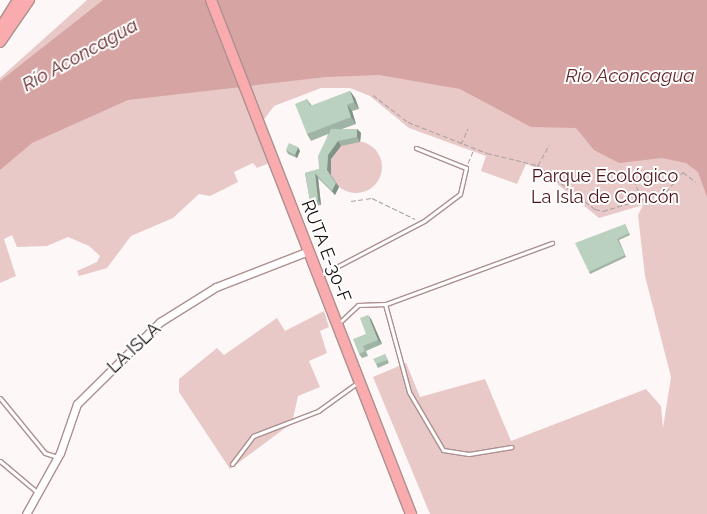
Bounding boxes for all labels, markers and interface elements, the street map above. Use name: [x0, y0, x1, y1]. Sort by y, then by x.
water label: Río Aconcagua: [18, 14, 142, 96]
water label: Rio Aconcagua: [565, 65, 695, 87]
park label: Parque Ecológico La Isla de Concón: [531, 166, 679, 208]
street label: RUTA E-30-F: [296, 196, 356, 306]
street label: LA ISLA: [103, 318, 165, 378]

